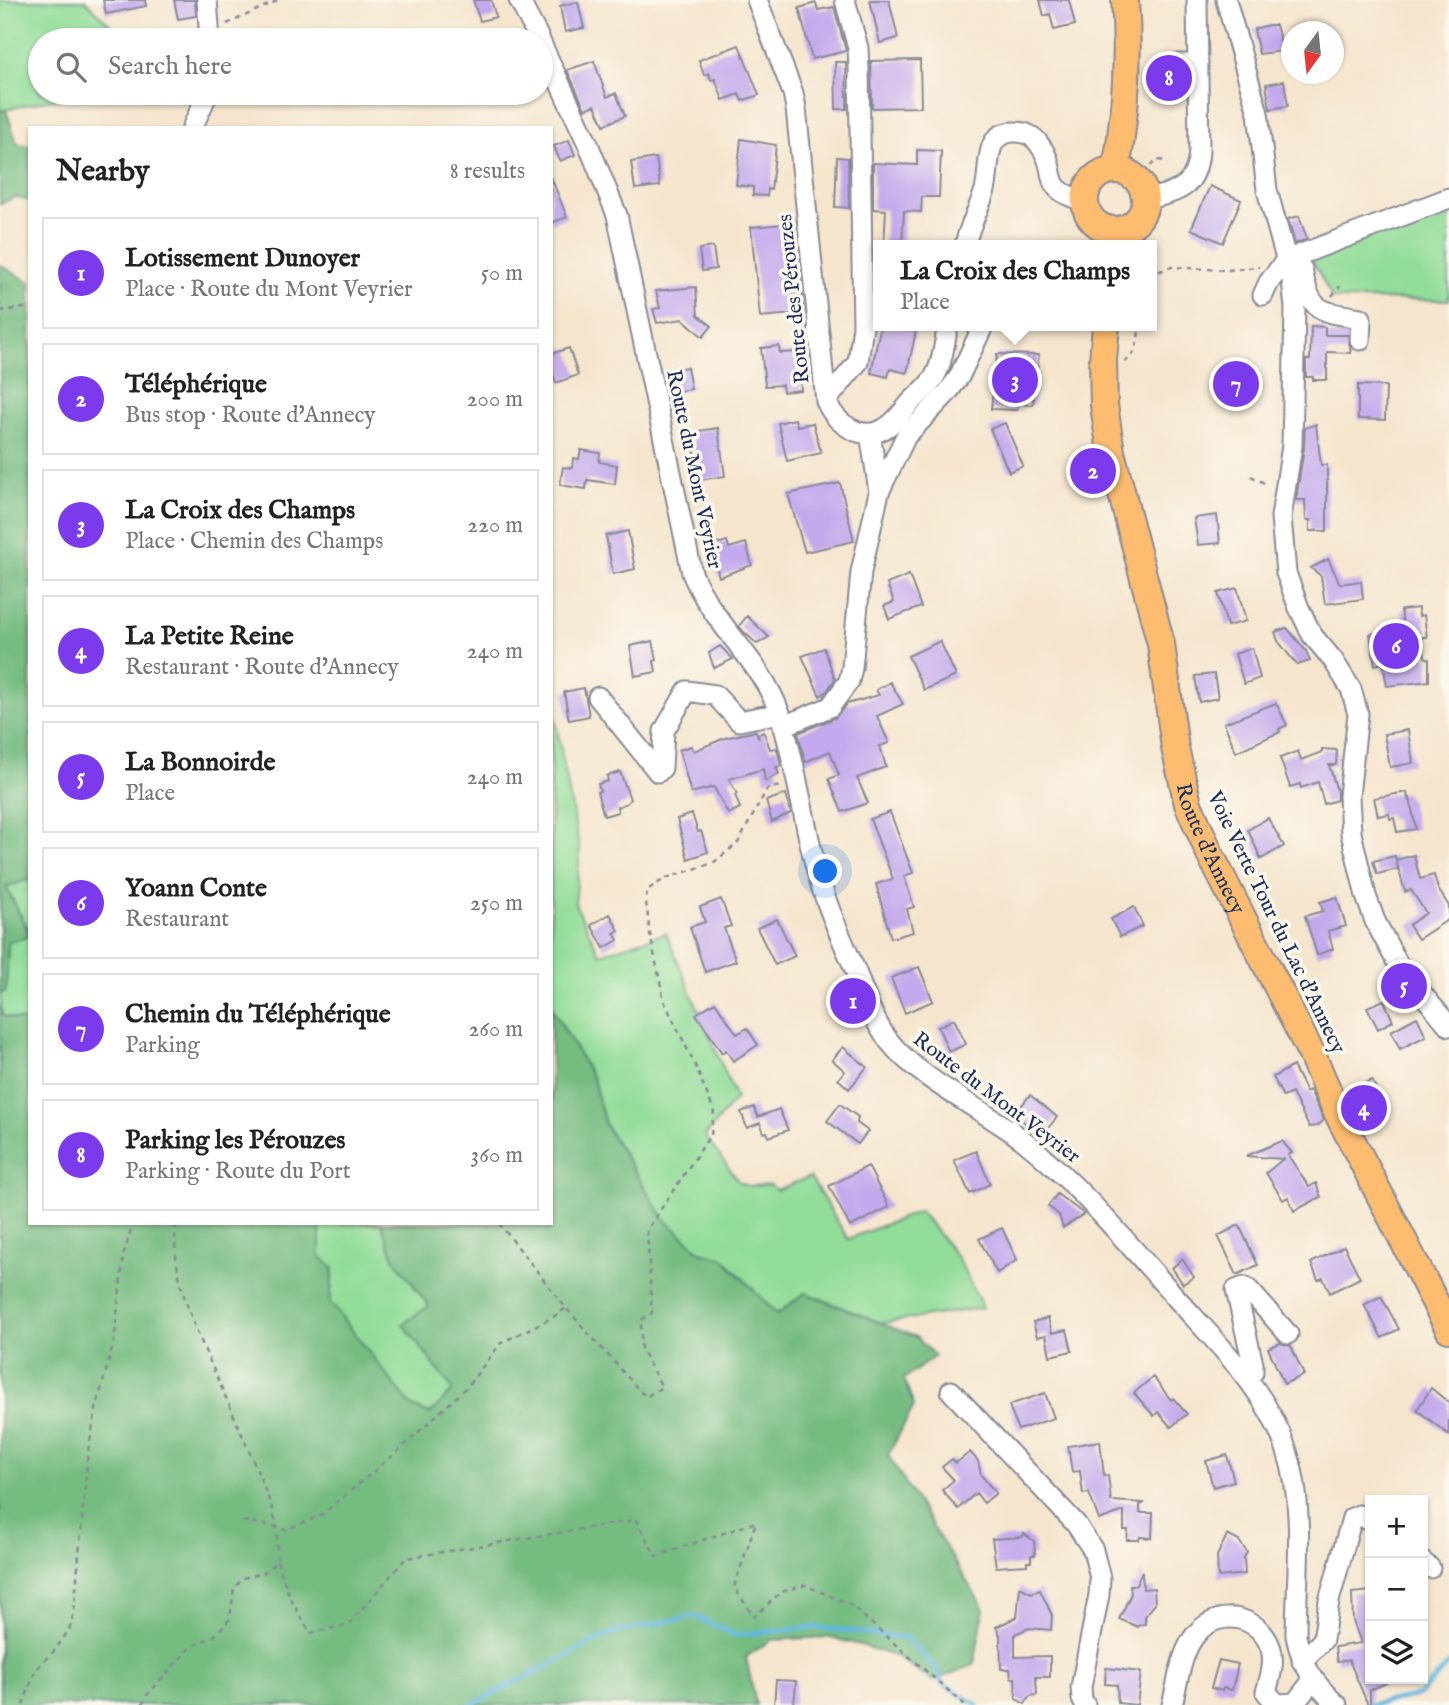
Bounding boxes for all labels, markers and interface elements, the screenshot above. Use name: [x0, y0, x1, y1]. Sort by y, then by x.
north arrow: [1281, 21, 1344, 84]
search box: [28, 28, 553, 105]
icon: search: [52, 48, 90, 86]
text: Search here: [108, 50, 232, 83]
pin: 8: [1146, 52, 1192, 104]
text: Nearby: [56, 153, 149, 191]
text: 8 results: [450, 157, 525, 186]
street label: Route des Pérouzes: [772, 213, 817, 385]
popup: [873, 240, 1157, 331]
text: Lotissement Dunoyer: [125, 242, 360, 275]
text: La Croix des Champs: [900, 255, 1130, 288]
text: 1: [77, 259, 85, 288]
text: 50 m: [481, 259, 523, 288]
text: Place · Route du Mont Veyrier: [125, 275, 412, 304]
text: Place: [900, 288, 950, 317]
pin: 3: [992, 354, 1038, 406]
pin: 7: [1213, 358, 1259, 410]
street label: Route du Mont Veyrier: [659, 367, 728, 572]
text: Téléphérique: [125, 368, 267, 401]
text: 2: [76, 385, 86, 414]
text: 200 m: [467, 385, 523, 414]
text: Bus stop · Route d'Annecy: [125, 401, 376, 430]
pin: 2: [1070, 445, 1116, 497]
text: La Croix des Champs: [125, 494, 355, 527]
text: 3: [77, 511, 85, 540]
text: 220 m: [467, 511, 523, 540]
text: Place · Chemin des Champs: [125, 527, 383, 556]
text: La Petite Reine: [125, 620, 294, 653]
pin: 6: [1373, 620, 1419, 672]
text: 4: [75, 637, 87, 666]
text: 240 m: [467, 637, 523, 666]
text: Restaurant · Route d'Annecy: [125, 653, 399, 682]
text: La Bonnoirde: [125, 746, 275, 779]
text: 5: [77, 763, 85, 792]
text: 240 m: [467, 763, 523, 792]
text: Place: [125, 779, 175, 808]
street label: Route d'Annecy: [1169, 781, 1251, 920]
street label: Voie Verte Tour du Lac d'Annecy: [1200, 786, 1351, 1059]
your location: [808, 854, 842, 888]
text: Yoann Conte: [125, 872, 267, 905]
text: 6: [76, 889, 86, 918]
text: 250 m: [470, 889, 523, 918]
text: Restaurant: [125, 905, 229, 934]
pin: 5: [1381, 960, 1427, 1012]
pin: 1: [830, 975, 876, 1027]
text: Chemin du Téléphérique: [125, 998, 391, 1031]
text: 7: [76, 1015, 86, 1044]
text: 260 m: [468, 1015, 523, 1044]
street label: Route du Mont Veyrier: [907, 1026, 1086, 1170]
text: Parking: [125, 1031, 200, 1060]
pin: 4: [1341, 1082, 1387, 1134]
text: Parking les Pérouzes: [125, 1124, 345, 1157]
text: 8: [76, 1141, 86, 1170]
text: 360 m: [471, 1141, 523, 1170]
text: Parking · Route du Port: [125, 1157, 351, 1186]
map controls: [1365, 1495, 1428, 1684]
button: +: [1365, 1495, 1428, 1558]
button: −: [1365, 1558, 1428, 1621]
button: layers: [1365, 1621, 1428, 1684]

